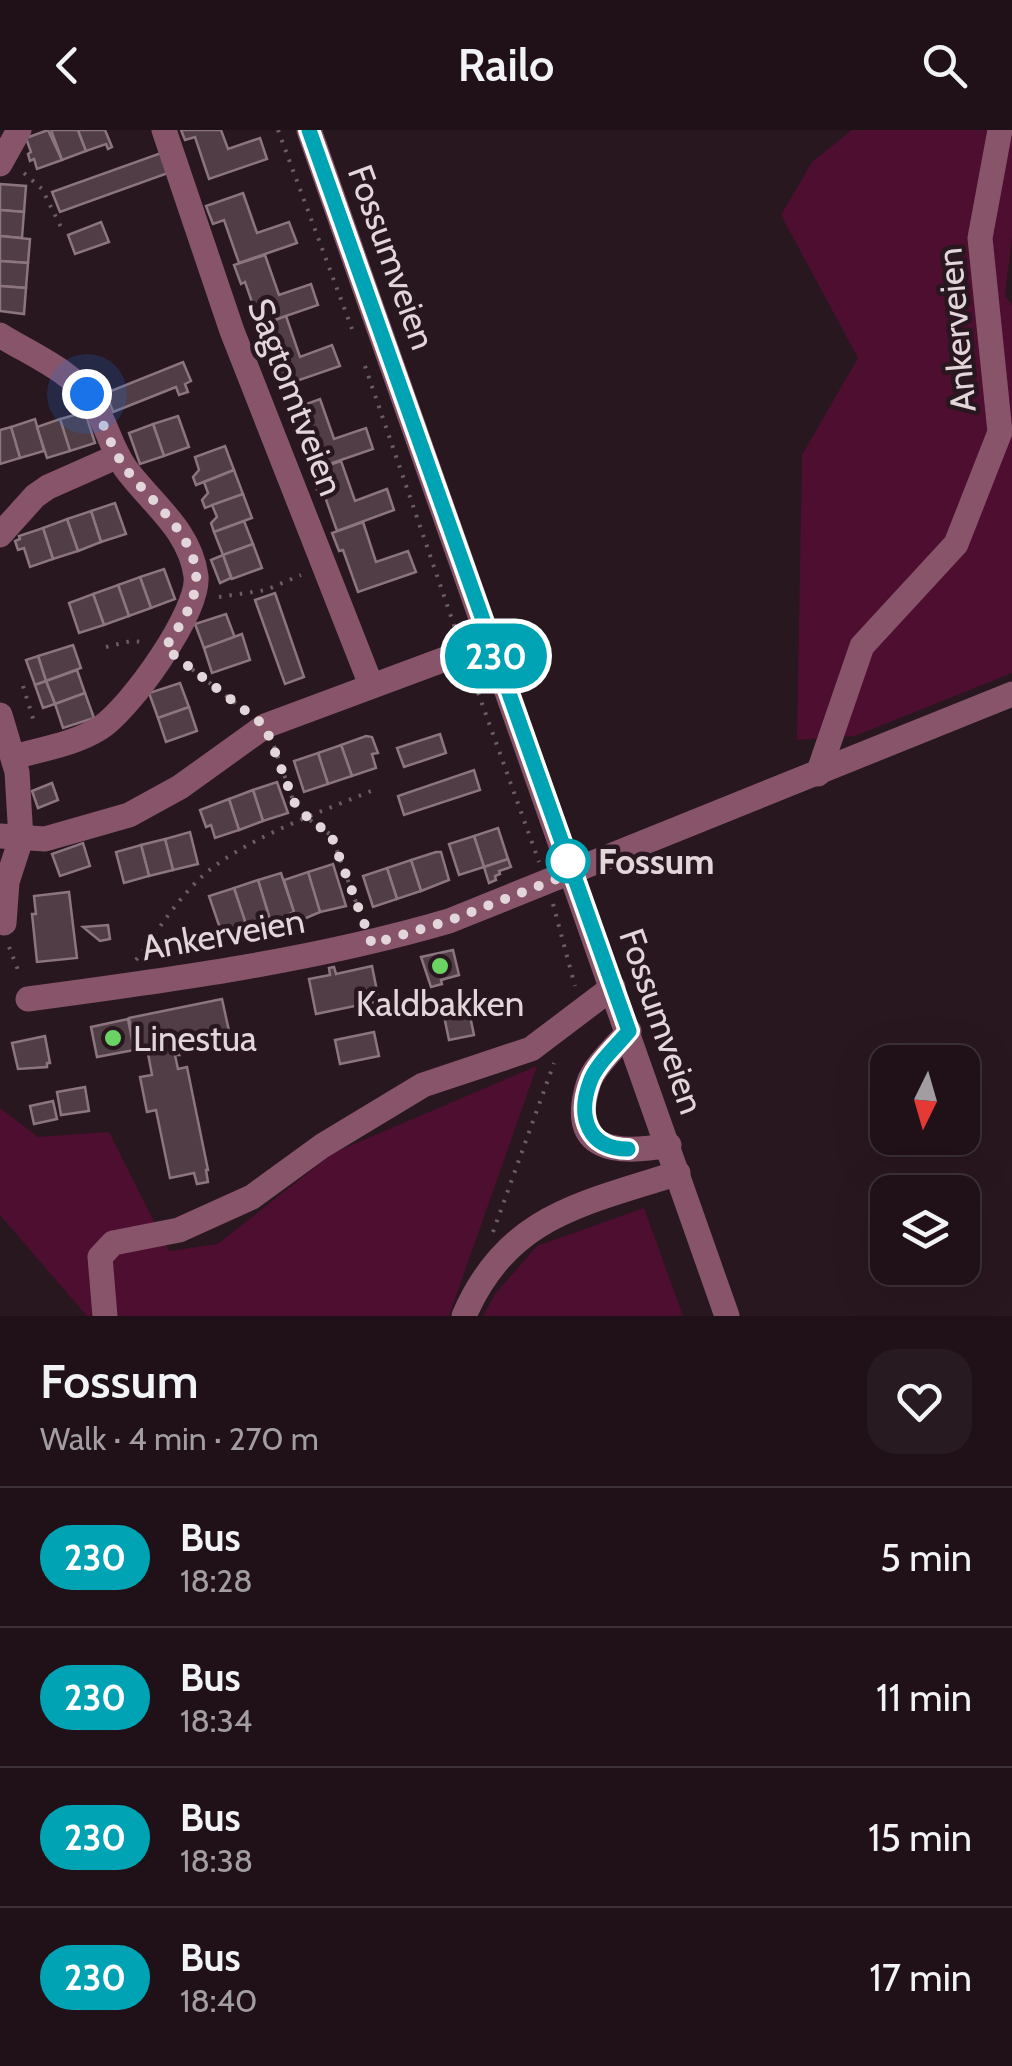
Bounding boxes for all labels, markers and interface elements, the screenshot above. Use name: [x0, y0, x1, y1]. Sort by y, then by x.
icon: back: [40, 38, 95, 93]
text: Railo: [458, 38, 554, 92]
icon: search: [917, 38, 972, 93]
street label: Fossumveien: [339, 159, 445, 355]
street label: Ankerveien: [927, 246, 985, 414]
street label: Sagtomtveien: [239, 292, 353, 502]
your location: [62, 369, 112, 419]
line badge: 230: [438, 624, 554, 688]
text: 230: [465, 635, 527, 678]
marker: Fossum: [547, 840, 589, 882]
place label: Fossum: [598, 840, 714, 883]
street label: Ankerveien: [138, 899, 308, 969]
street label: Fossumveien: [610, 923, 714, 1119]
marker: Kaldbakken: [429, 955, 451, 977]
place label: Kaldbakken: [356, 982, 524, 1025]
place label: Linestua: [133, 1017, 257, 1060]
marker: Linestua: [102, 1027, 124, 1049]
north arrow: [870, 1045, 980, 1155]
map controls: [870, 1045, 980, 1285]
button: layers: [870, 1175, 980, 1285]
button: heart: [867, 1349, 972, 1454]
text: Fossum: [40, 1352, 198, 1410]
text: Walk · 4 min · 270 m: [40, 1419, 319, 1458]
text: Bus: [180, 1514, 241, 1561]
text: 5 min: [880, 1534, 972, 1581]
text: 230: [64, 1536, 126, 1579]
text: 18:28: [180, 1561, 253, 1600]
text: Bus: [180, 1654, 241, 1701]
text: 11 min: [876, 1674, 972, 1721]
text: 230: [64, 1676, 126, 1719]
text: 18:34: [180, 1701, 252, 1740]
text: Bus: [180, 1794, 241, 1841]
text: 15 min: [868, 1814, 972, 1861]
text: 230: [64, 1816, 126, 1859]
text: 18:38: [180, 1841, 253, 1880]
text: Bus: [180, 1934, 241, 1981]
text: 17 min: [869, 1954, 972, 2001]
text: 230: [64, 1956, 126, 1999]
text: 18:40: [180, 1981, 257, 2020]

